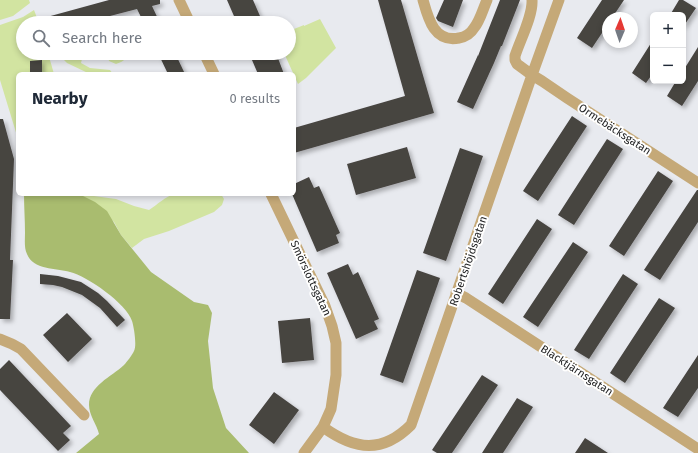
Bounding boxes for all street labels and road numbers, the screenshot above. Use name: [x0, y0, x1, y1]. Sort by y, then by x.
street label: Ormebäcksgatan: [576, 101, 653, 158]
street label: Robertshöjdsgatan: [447, 214, 490, 308]
street label: Smörslottsgatan: [287, 239, 334, 318]
street label: Blacktjärnsgatan: [538, 342, 615, 399]

